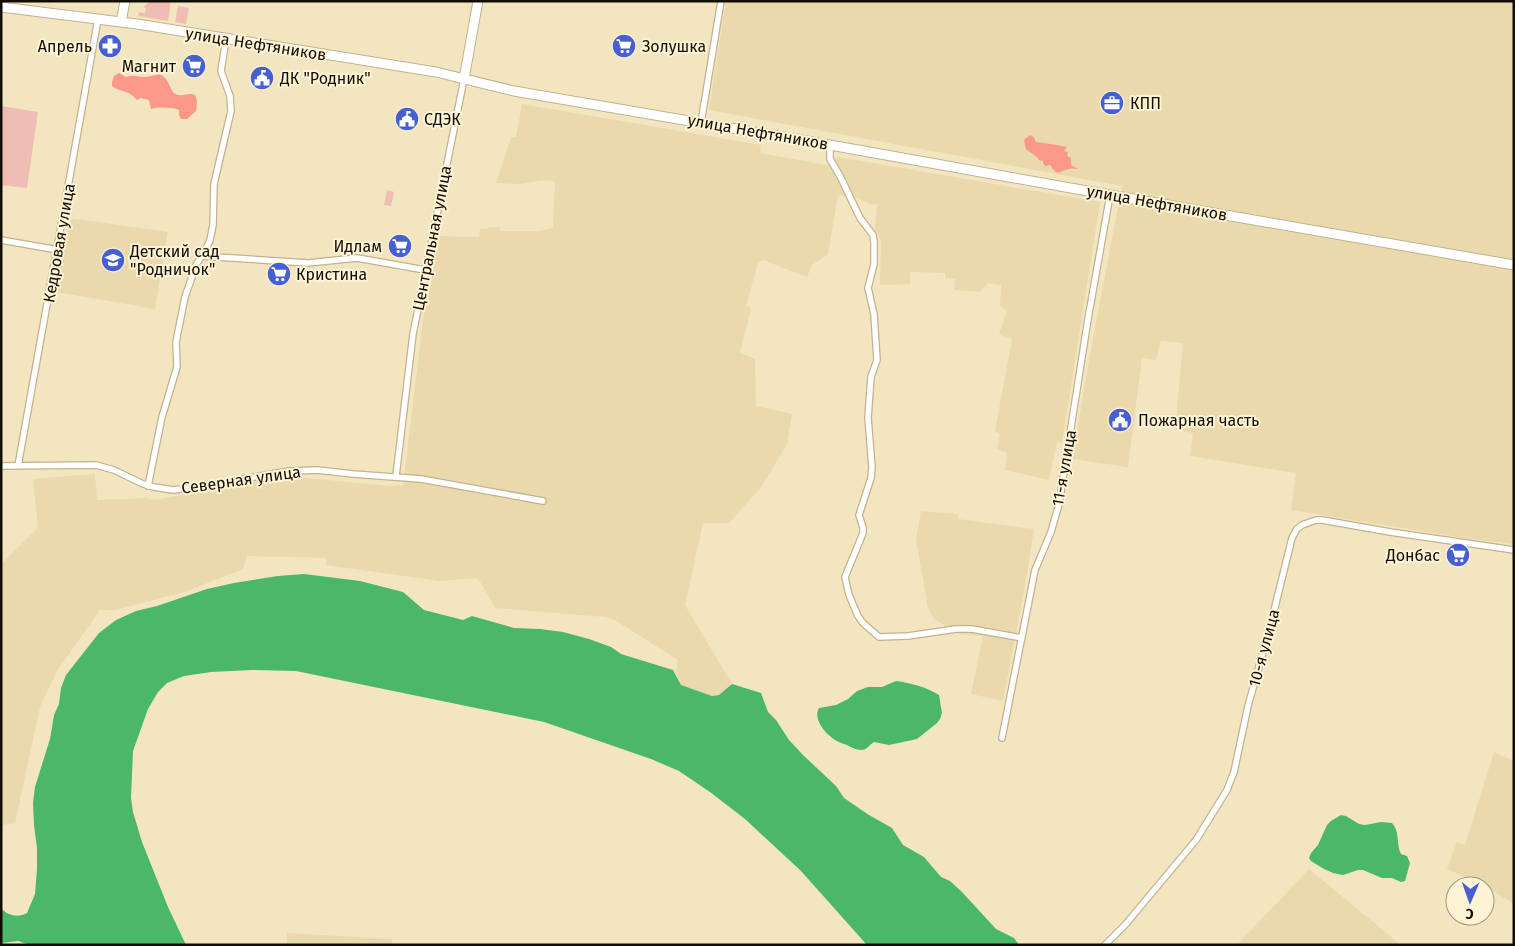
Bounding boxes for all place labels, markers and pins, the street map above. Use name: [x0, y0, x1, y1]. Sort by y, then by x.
pharmacy icon: Апрель: [97, 33, 123, 59]
supermarket icon: Золушка: [611, 33, 637, 59]
place label: Апрель: [38, 37, 92, 56]
place label: Золушка: [642, 37, 706, 56]
supermarket icon: Магнит: [181, 53, 207, 79]
place label: Магнит: [122, 57, 177, 76]
public building icon: ДК "Родник": [249, 65, 275, 91]
place label: ДК "Родник": [279, 69, 371, 88]
office icon: КПП: [1099, 90, 1125, 116]
place label: КПП: [1130, 94, 1161, 113]
public building icon: СДЭК: [394, 106, 420, 132]
place label: СДЭК: [424, 110, 461, 129]
supermarket icon: Идлам: [387, 233, 413, 259]
place label: Идлам: [333, 237, 382, 256]
place label: Детский сад "Родничок": [129, 242, 219, 279]
school or university icon: Детский сад "Родничок": [100, 247, 126, 273]
supermarket icon: Кристина: [266, 261, 292, 287]
place label: Кристина: [296, 265, 367, 284]
public building icon: Пожарная часть: [1107, 407, 1133, 433]
place label: Пожарная часть: [1138, 411, 1259, 430]
supermarket icon: Донбас: [1445, 542, 1471, 568]
place label: Донбас: [1385, 546, 1440, 565]

